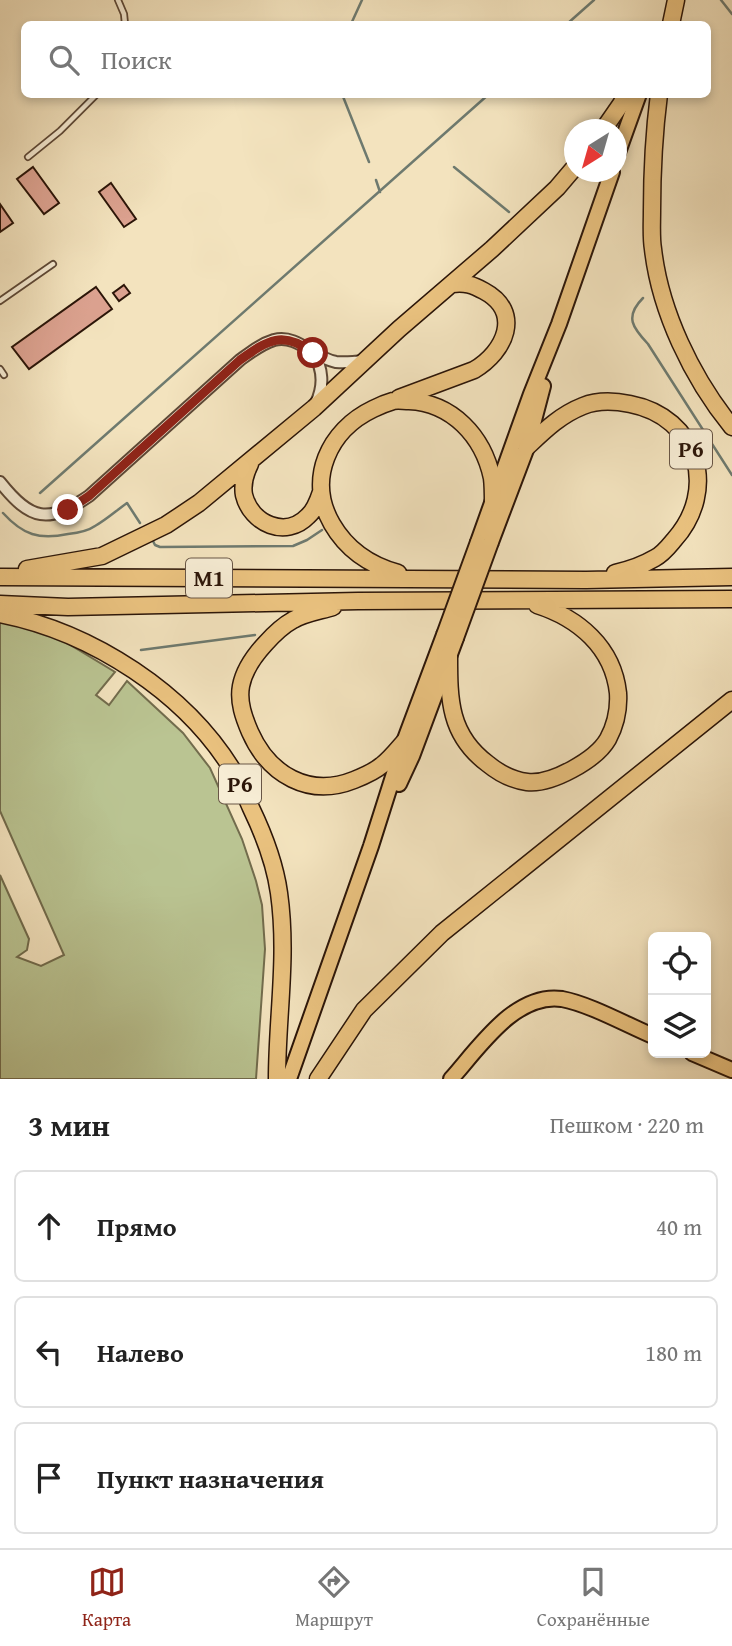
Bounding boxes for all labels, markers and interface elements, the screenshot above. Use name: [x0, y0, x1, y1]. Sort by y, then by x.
search box: [21, 21, 711, 98]
text: Поиск: [101, 40, 172, 79]
icon: search: [45, 41, 83, 79]
north arrow: [564, 119, 627, 182]
route start: [297, 337, 328, 368]
road number: Р6: [670, 430, 712, 468]
route end: [52, 494, 83, 525]
road number: М1: [186, 558, 232, 598]
road number: Р6: [219, 764, 261, 804]
map controls: [648, 932, 711, 1058]
button: locate: [648, 932, 711, 995]
button: layers: [648, 995, 711, 1058]
text: 3 мин: [28, 1103, 110, 1147]
text: Пешком · 220 m: [550, 1108, 704, 1141]
icon: ahead: [30, 1207, 68, 1245]
text: Прямо: [97, 1207, 177, 1246]
text: 40 m: [656, 1210, 702, 1243]
icon: left: [30, 1333, 68, 1371]
text: Налево: [97, 1333, 184, 1372]
text: 180 m: [645, 1336, 702, 1369]
icon: arrive: [30, 1459, 68, 1497]
text: Пункт назначения: [97, 1459, 324, 1498]
tab: Карта: [82, 1563, 131, 1633]
tab: Маршрут: [295, 1563, 373, 1633]
tab: Сохранённые: [537, 1563, 650, 1633]

